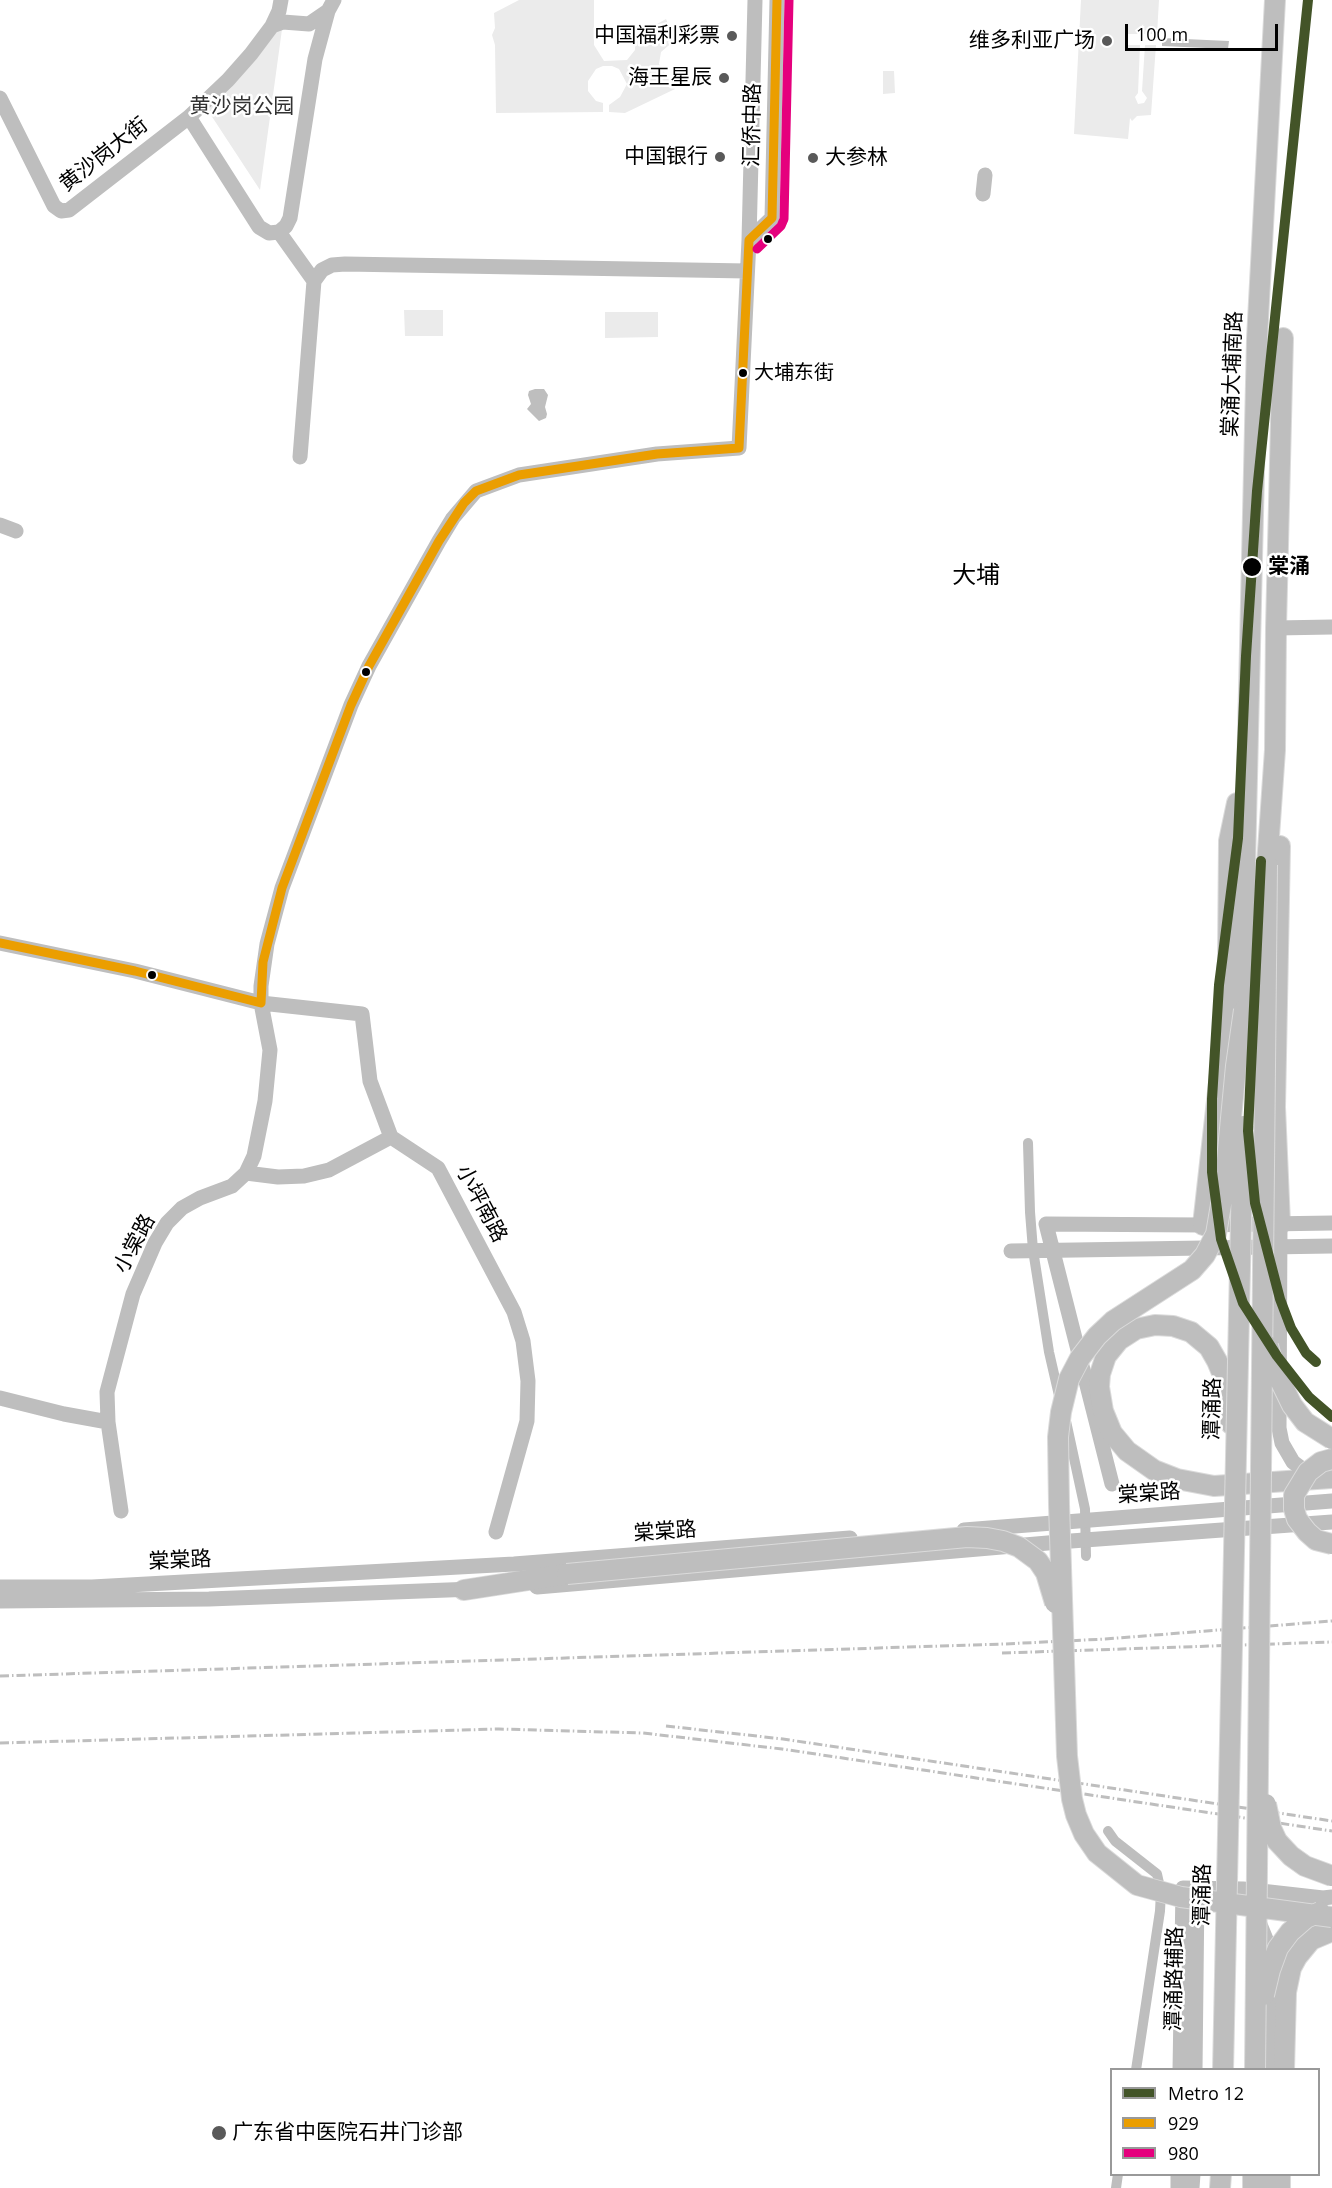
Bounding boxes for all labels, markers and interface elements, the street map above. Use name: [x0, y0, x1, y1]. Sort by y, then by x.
scale bar: [1128, 12, 1281, 50]
text: 100 m: [1136, 22, 1188, 46]
place label: 中国福利彩票: [594, 23, 720, 49]
place label: 维多利亚广场: [969, 28, 1095, 54]
marker: 中国福利彩票: [725, 29, 739, 43]
marker: 维多利亚广场: [1100, 34, 1114, 48]
place label: 海王星辰: [628, 65, 712, 91]
marker: 海王星辰: [717, 71, 731, 85]
street label: 汇侨中路: [740, 83, 766, 167]
park label: 黄沙岗公园: [190, 94, 294, 120]
street label: 黄沙岗大街: [55, 113, 153, 197]
place label: 中国银行: [624, 144, 708, 170]
place label: 大参林: [825, 145, 888, 171]
marker: 中国银行: [713, 150, 727, 164]
marker: 大参林: [806, 151, 820, 165]
unlabelled marker: [762, 233, 774, 245]
street label: 棠涌大埔南路: [1218, 311, 1248, 437]
place label: 大埔东街: [754, 361, 834, 385]
marker: 大埔东街: [737, 367, 749, 379]
place label: 棠涌: [1268, 554, 1310, 580]
marker: 棠涌: [1241, 556, 1263, 578]
district label: 大埔: [952, 562, 1000, 590]
unlabelled marker: [360, 666, 372, 678]
unlabelled marker: [146, 969, 158, 981]
street label: 小坪南路: [450, 1161, 512, 1247]
street label: 小棠路: [109, 1210, 161, 1278]
street label: 潭涌路: [1200, 1377, 1226, 1441]
street label: 棠棠路: [1117, 1479, 1181, 1509]
street label: 棠棠路: [633, 1517, 697, 1547]
street label: 棠棠路: [148, 1547, 212, 1575]
street label: 潭涌路: [1190, 1863, 1216, 1927]
street label: 潭涌路辅路: [1161, 1926, 1189, 2032]
legend: [1110, 2068, 1320, 2176]
text: Metro 12: [1168, 2081, 1244, 2105]
text: 929: [1168, 2111, 1199, 2135]
place label: 广东省中医院石井门诊部: [232, 2120, 463, 2146]
marker: 广东省中医院石井门诊部: [210, 2124, 228, 2142]
text: 980: [1168, 2141, 1199, 2165]

